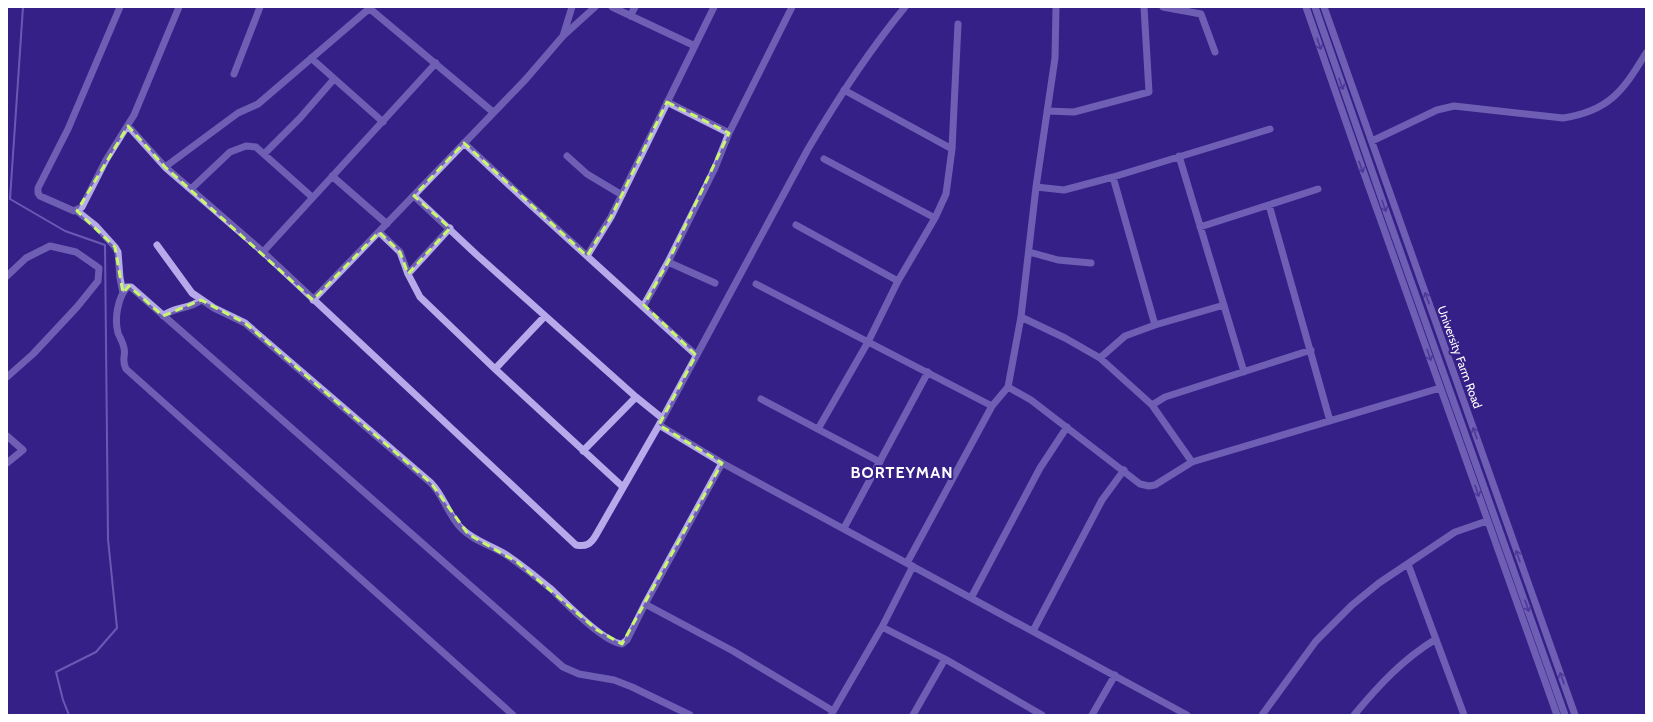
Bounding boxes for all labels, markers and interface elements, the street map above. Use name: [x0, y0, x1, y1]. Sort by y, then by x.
one-way arrow: [1315, 37, 1323, 49]
one-way arrow: [1338, 77, 1346, 89]
one-way arrow: [1358, 160, 1366, 172]
one-way arrow: [1381, 200, 1389, 212]
one-way arrow: [1422, 292, 1430, 304]
street label: University Farm Road: [1434, 304, 1486, 410]
one-way arrow: [1425, 349, 1433, 361]
one-way arrow: [1471, 427, 1478, 440]
district label: BORTEYMAN: [851, 463, 953, 482]
one-way arrow: [1473, 484, 1481, 496]
one-way arrow: [1514, 550, 1522, 562]
one-way arrow: [1523, 599, 1531, 611]
one-way arrow: [1558, 672, 1565, 685]

